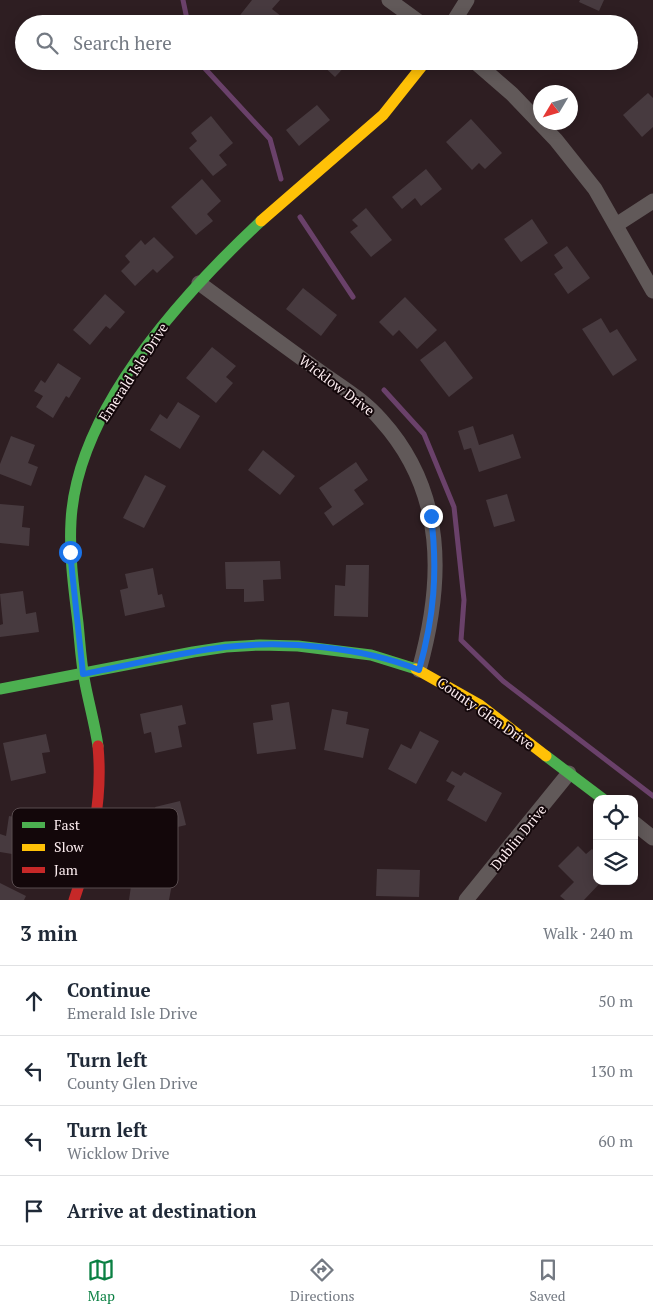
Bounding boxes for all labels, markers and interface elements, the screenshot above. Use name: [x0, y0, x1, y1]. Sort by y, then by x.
search box: [15, 15, 638, 70]
icon: search: [33, 29, 61, 57]
text: Search here: [73, 30, 172, 55]
north arrow: [533, 85, 578, 130]
street label: Emerald Isle Drive: [94, 319, 172, 425]
street label: Wicklow Drive: [295, 350, 379, 420]
route end: [420, 505, 443, 528]
route start: [59, 541, 82, 564]
street label: County Glen Drive: [434, 672, 538, 754]
map controls: [593, 795, 638, 885]
button: locate: [593, 795, 638, 840]
street label: Dublin Drive: [486, 800, 550, 874]
legend: [12, 808, 178, 888]
text: Fast: [54, 815, 81, 834]
text: Slow: [54, 837, 84, 856]
button: layers: [593, 840, 638, 885]
text: Jam: [54, 860, 78, 879]
text: 3 min: [20, 919, 77, 947]
text: Walk · 240 m: [543, 922, 633, 944]
text: Continue: [67, 977, 151, 1002]
icon: ahead: [20, 987, 48, 1015]
text: 50 m: [598, 990, 633, 1012]
text: Emerald Isle Drive: [67, 1002, 197, 1024]
text: Turn left: [67, 1047, 148, 1072]
icon: left: [20, 1057, 48, 1085]
text: 130 m: [590, 1060, 633, 1082]
text: County Glen Drive: [67, 1072, 198, 1094]
text: Turn left: [67, 1117, 148, 1142]
icon: left: [20, 1127, 48, 1155]
text: 60 m: [598, 1130, 633, 1152]
text: Wicklow Drive: [67, 1142, 170, 1164]
icon: arrive: [20, 1197, 48, 1225]
text: Arrive at destination: [67, 1198, 256, 1223]
tab: Map: [87, 1256, 115, 1305]
tab: Directions: [290, 1256, 355, 1305]
tab: Saved: [529, 1256, 566, 1305]

